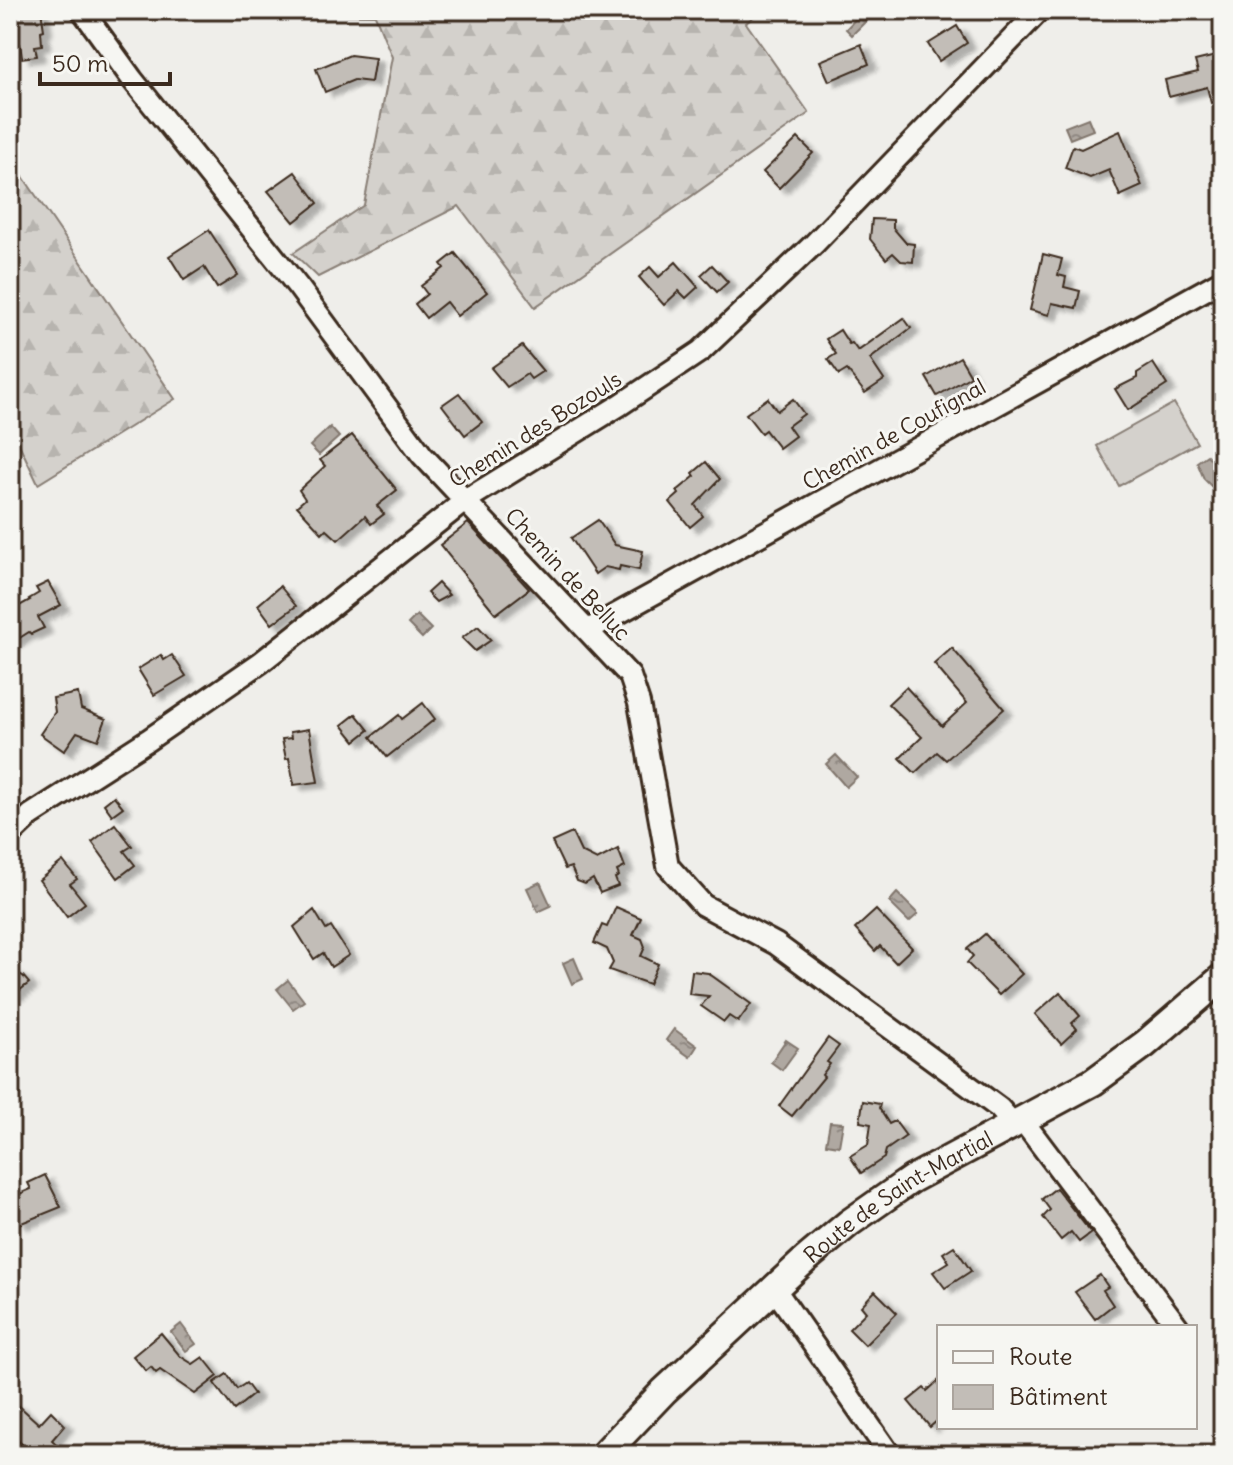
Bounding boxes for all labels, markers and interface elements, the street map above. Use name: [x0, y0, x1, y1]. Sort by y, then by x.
scale bar: [40, 36, 170, 86]
text: 50 m: [52, 48, 108, 78]
street label: Chemin des Bozouls: [444, 365, 626, 493]
street label: Chemin de Coufignal: [797, 372, 991, 496]
street label: Chemin de Belluc: [499, 502, 637, 646]
street label: Route de Saint-Martial: [798, 1124, 997, 1269]
legend: [937, 1325, 1197, 1429]
text: Route: [1009, 1341, 1072, 1371]
text: Bâtiment: [1009, 1381, 1108, 1411]

